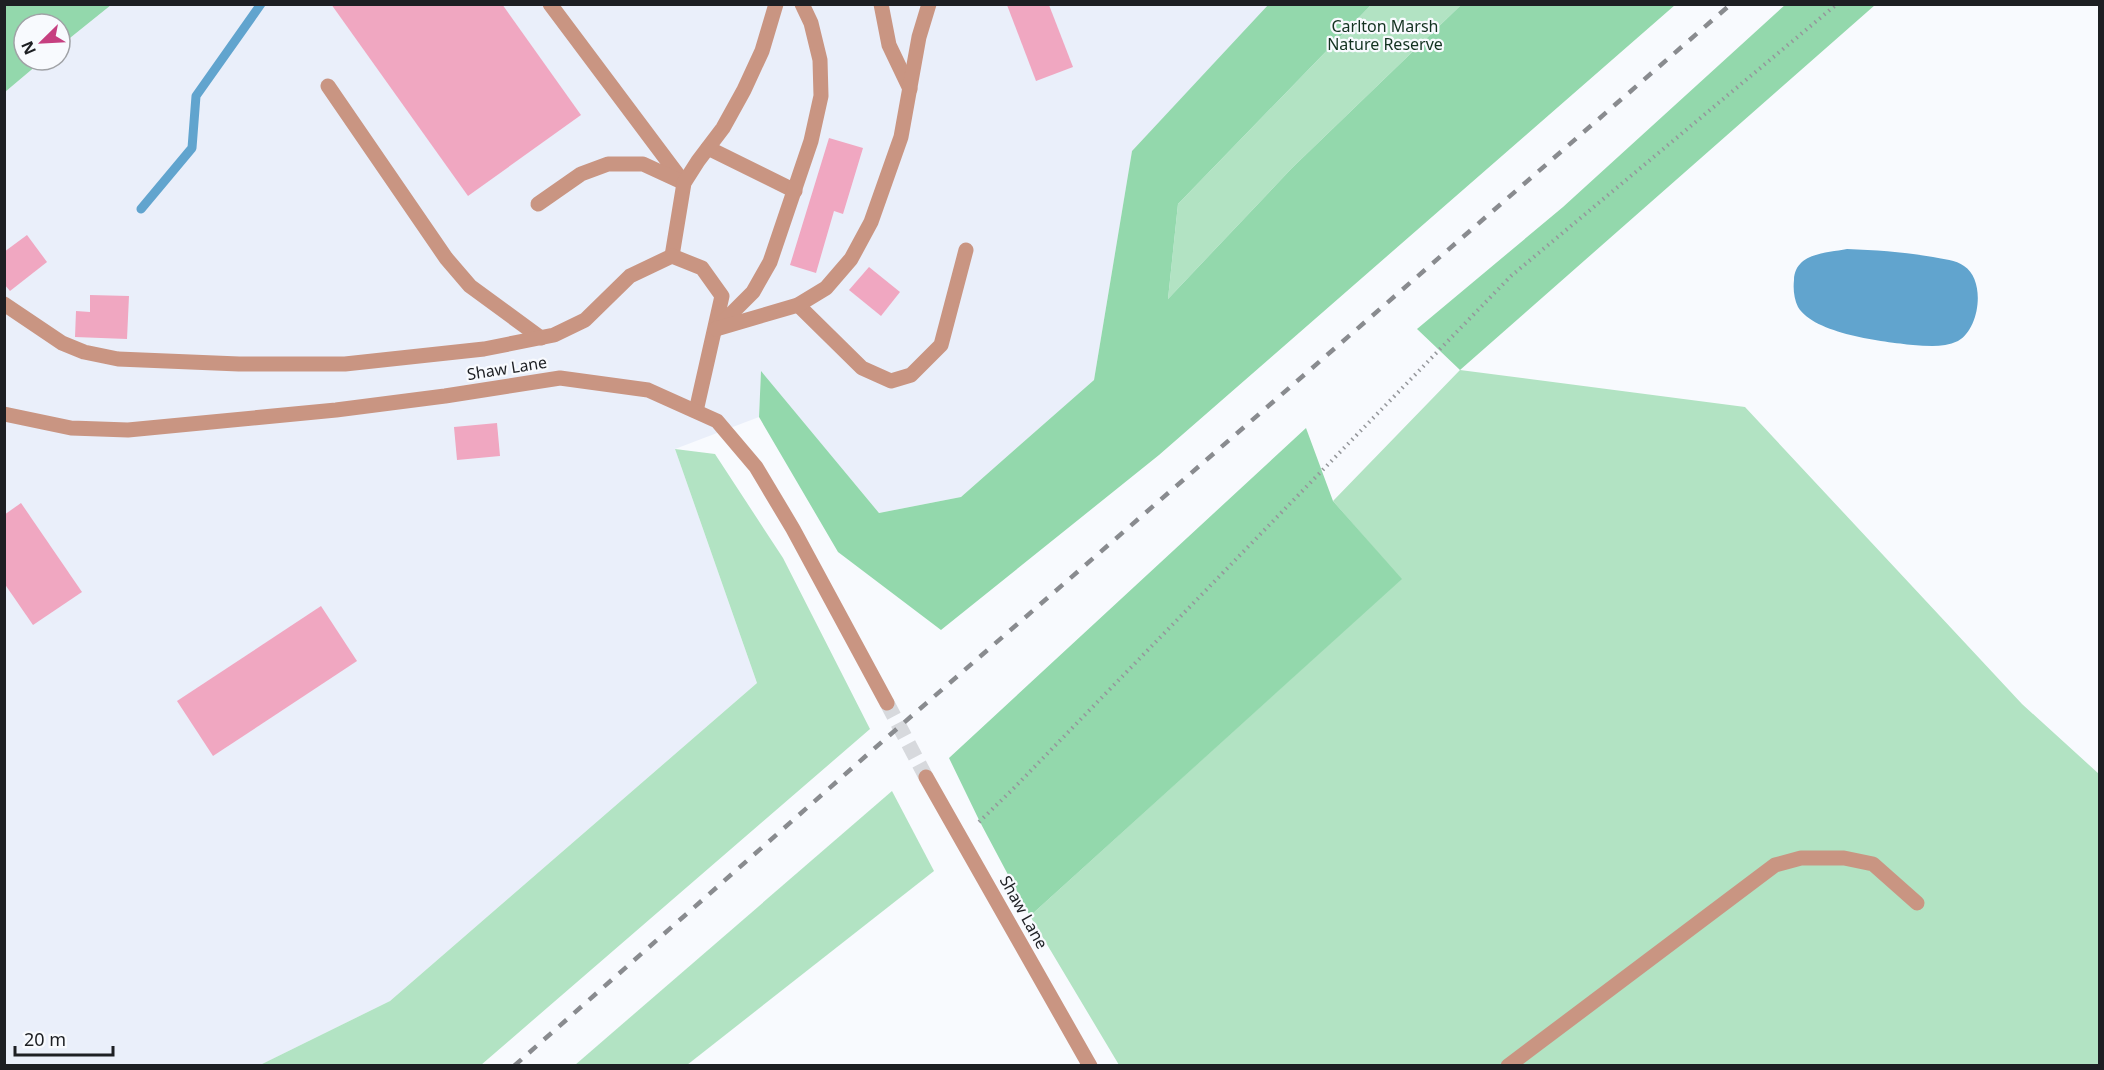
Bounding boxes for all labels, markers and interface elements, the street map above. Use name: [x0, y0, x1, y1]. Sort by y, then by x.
north arrow: [12, 12, 72, 72]
park label: Carlton Marsh Nature Reserve: [1327, 15, 1443, 55]
text: N: [16, 38, 41, 59]
street label: Shaw Lane: [465, 351, 549, 385]
street label: Shaw Lane: [995, 871, 1053, 953]
scale bar: [15, 1019, 112, 1057]
text: 20 m: [24, 1027, 66, 1051]

